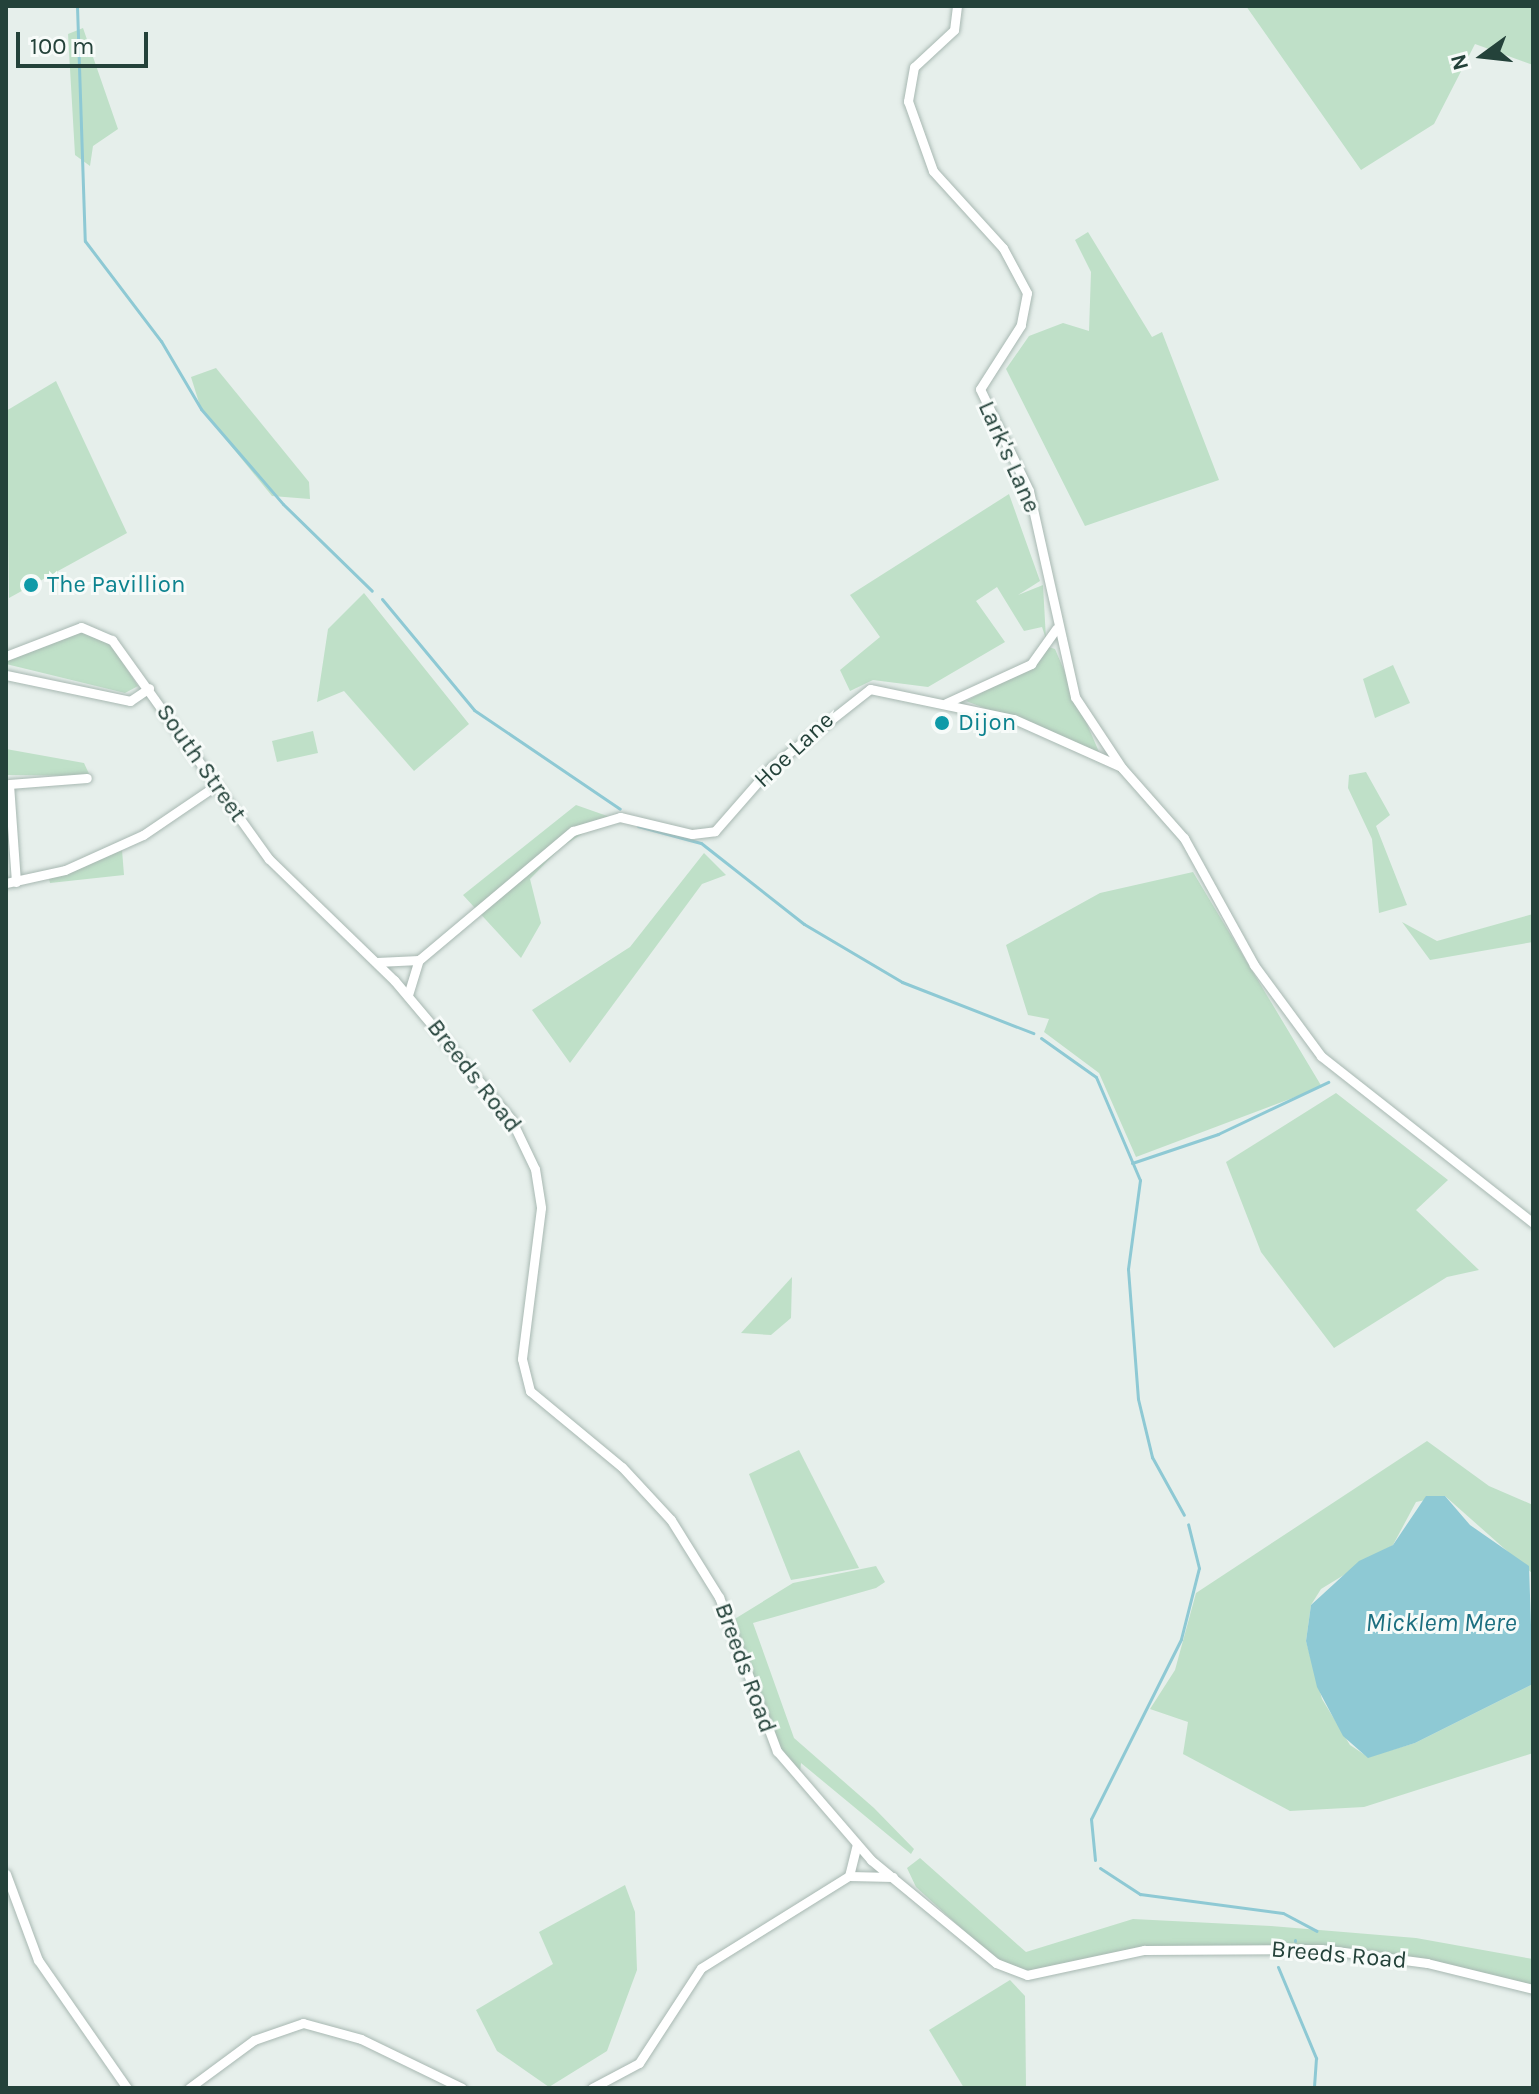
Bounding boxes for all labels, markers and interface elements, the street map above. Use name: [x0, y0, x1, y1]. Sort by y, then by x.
scale bar: [20, 16, 152, 66]
north arrow: [1443, 16, 1523, 96]
text: 100 m: [30, 32, 95, 60]
text: N: [1445, 51, 1474, 73]
street label: Lark's Lane: [972, 397, 1046, 517]
place label: The Pavillion: [47, 571, 185, 599]
marker: The Pavillion: [22, 576, 40, 594]
street label: South Street: [150, 699, 252, 827]
street label: Hoe Lane: [748, 706, 840, 794]
place label: Dijon: [958, 709, 1016, 737]
marker: Dijon: [933, 714, 951, 732]
street label: Breeds Road: [421, 1014, 527, 1138]
street label: Breeds Road: [708, 1599, 782, 1737]
water label: Micklem Mere: [1366, 1607, 1516, 1639]
street label: Breeds Road: [1270, 1935, 1408, 1975]

